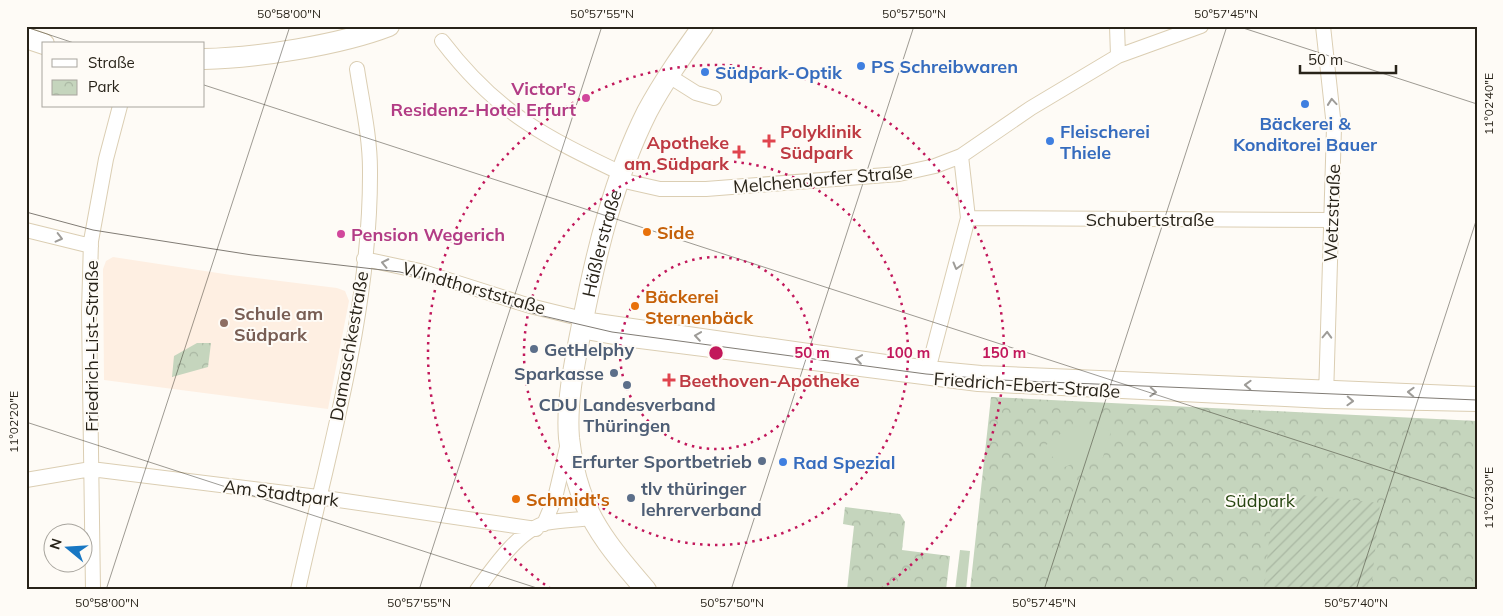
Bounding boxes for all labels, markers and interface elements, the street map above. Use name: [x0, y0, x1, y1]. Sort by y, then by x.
text: 50°58'00"N: [257, 6, 321, 21]
text: 50°57'55"N: [570, 6, 634, 21]
text: 50°57'50"N: [882, 6, 946, 21]
text: 50°57'45"N: [1194, 6, 1258, 21]
legend: [42, 42, 205, 108]
scale bar: [1300, 42, 1397, 74]
text: 50 m: [1308, 50, 1343, 69]
text: Straße: [88, 53, 135, 72]
place label: PS Schreibwaren: [871, 55, 1018, 78]
marker: PS Schreibwaren: [855, 60, 867, 72]
place label: Südpark-Optik: [715, 61, 843, 84]
marker: Südpark-Optik: [699, 66, 711, 78]
text: 11°02'40"E: [1481, 73, 1496, 135]
text: Park: [88, 77, 120, 96]
place label: Victor's Residenz-Hotel Erfurt: [391, 77, 576, 121]
marker: Victor's Residenz-Hotel Erfurt: [580, 92, 592, 104]
marker: Bäckerei & Konditorei Bauer: [1299, 98, 1311, 110]
one-way arrow: [1327, 98, 1338, 106]
place label: Bäckerei & Konditorei Bauer: [1233, 112, 1378, 156]
place label: Polyklinik Südpark: [780, 120, 863, 164]
place label: Fleischerei Thiele: [1060, 120, 1150, 164]
place label: Apotheke am Südpark: [624, 131, 730, 175]
marker: Polyklinik Südpark: [762, 134, 776, 148]
marker: Fleischerei Thiele: [1044, 135, 1056, 147]
marker: Apotheke am Südpark: [733, 146, 745, 158]
street label: Melchendorfer Straße: [732, 160, 914, 198]
street label: Wetzstraße: [1319, 164, 1345, 262]
street label: Häßlerstraße: [576, 187, 626, 299]
street label: Schubertstraße: [1086, 208, 1214, 231]
place label: Side: [657, 221, 694, 244]
place label: Pension Wegerich: [351, 223, 505, 246]
marker: Side: [641, 226, 653, 238]
marker: Pension Wegerich: [335, 228, 347, 240]
one-way arrow: [54, 232, 63, 243]
street label: Windthorststraße: [400, 257, 548, 319]
one-way arrow: [380, 258, 389, 269]
street label: Friedrich-List-Straße: [80, 260, 103, 432]
one-way arrow: [952, 261, 962, 269]
street label: Damaschkestraße: [325, 269, 373, 423]
place label: Bäckerei Sternenbäck: [645, 285, 754, 329]
marker: Bäckerei Sternenbäck: [629, 300, 641, 312]
place label: Schule am Südpark: [234, 302, 323, 346]
marker: Schule am Südpark: [218, 317, 230, 329]
one-way arrow: [1322, 330, 1333, 338]
one-way arrow: [694, 331, 702, 342]
place label: GetHelphy: [544, 338, 634, 361]
marker: GetHelphy: [528, 343, 540, 355]
text: 50 m: [794, 343, 830, 362]
text: 100 m: [886, 343, 930, 362]
text: 150 m: [982, 343, 1026, 362]
centre of rings: [707, 344, 725, 362]
one-way arrow: [855, 354, 863, 365]
place label: Sparkasse: [514, 362, 604, 385]
marker: Sparkasse: [608, 367, 620, 379]
street label: Friedrich-Ebert-Straße: [933, 367, 1121, 403]
place label: Beethoven-Apotheke: [679, 369, 860, 392]
marker: Beethoven-Apotheke: [663, 374, 675, 386]
marker: CDU Landesverband Thüringen: [621, 379, 633, 391]
one-way arrow: [1244, 380, 1252, 390]
one-way arrow: [1149, 387, 1157, 398]
one-way arrow: [1406, 387, 1414, 397]
text: 11°02'20"E: [6, 391, 21, 453]
place label: CDU Landesverband Thüringen: [538, 393, 716, 437]
one-way arrow: [1346, 396, 1354, 407]
place label: Erfurter Sportbetrieb: [572, 450, 752, 473]
place label: Rad Spezial: [793, 451, 895, 474]
marker: Erfurter Sportbetrieb: [756, 455, 768, 467]
marker: Rad Spezial: [777, 456, 789, 468]
text: 11°02'30"E: [1481, 467, 1496, 529]
street label: Am Stadtpark: [222, 474, 341, 512]
place label: tlv thüringer lehrerverband: [641, 477, 762, 521]
place label: Schmidt's: [526, 488, 610, 511]
park label: Südpark: [1225, 489, 1296, 512]
marker: tlv thüringer lehrerverband: [625, 492, 637, 504]
marker: Schmidt's: [510, 493, 522, 505]
north arrow: [42, 524, 92, 574]
text: N: [45, 536, 66, 552]
text: 50°58'00"N: [75, 595, 139, 610]
text: 50°57'55"N: [387, 595, 451, 610]
text: 50°57'50"N: [700, 595, 764, 610]
text: 50°57'45"N: [1012, 595, 1076, 610]
text: 50°57'40"N: [1324, 595, 1388, 610]

